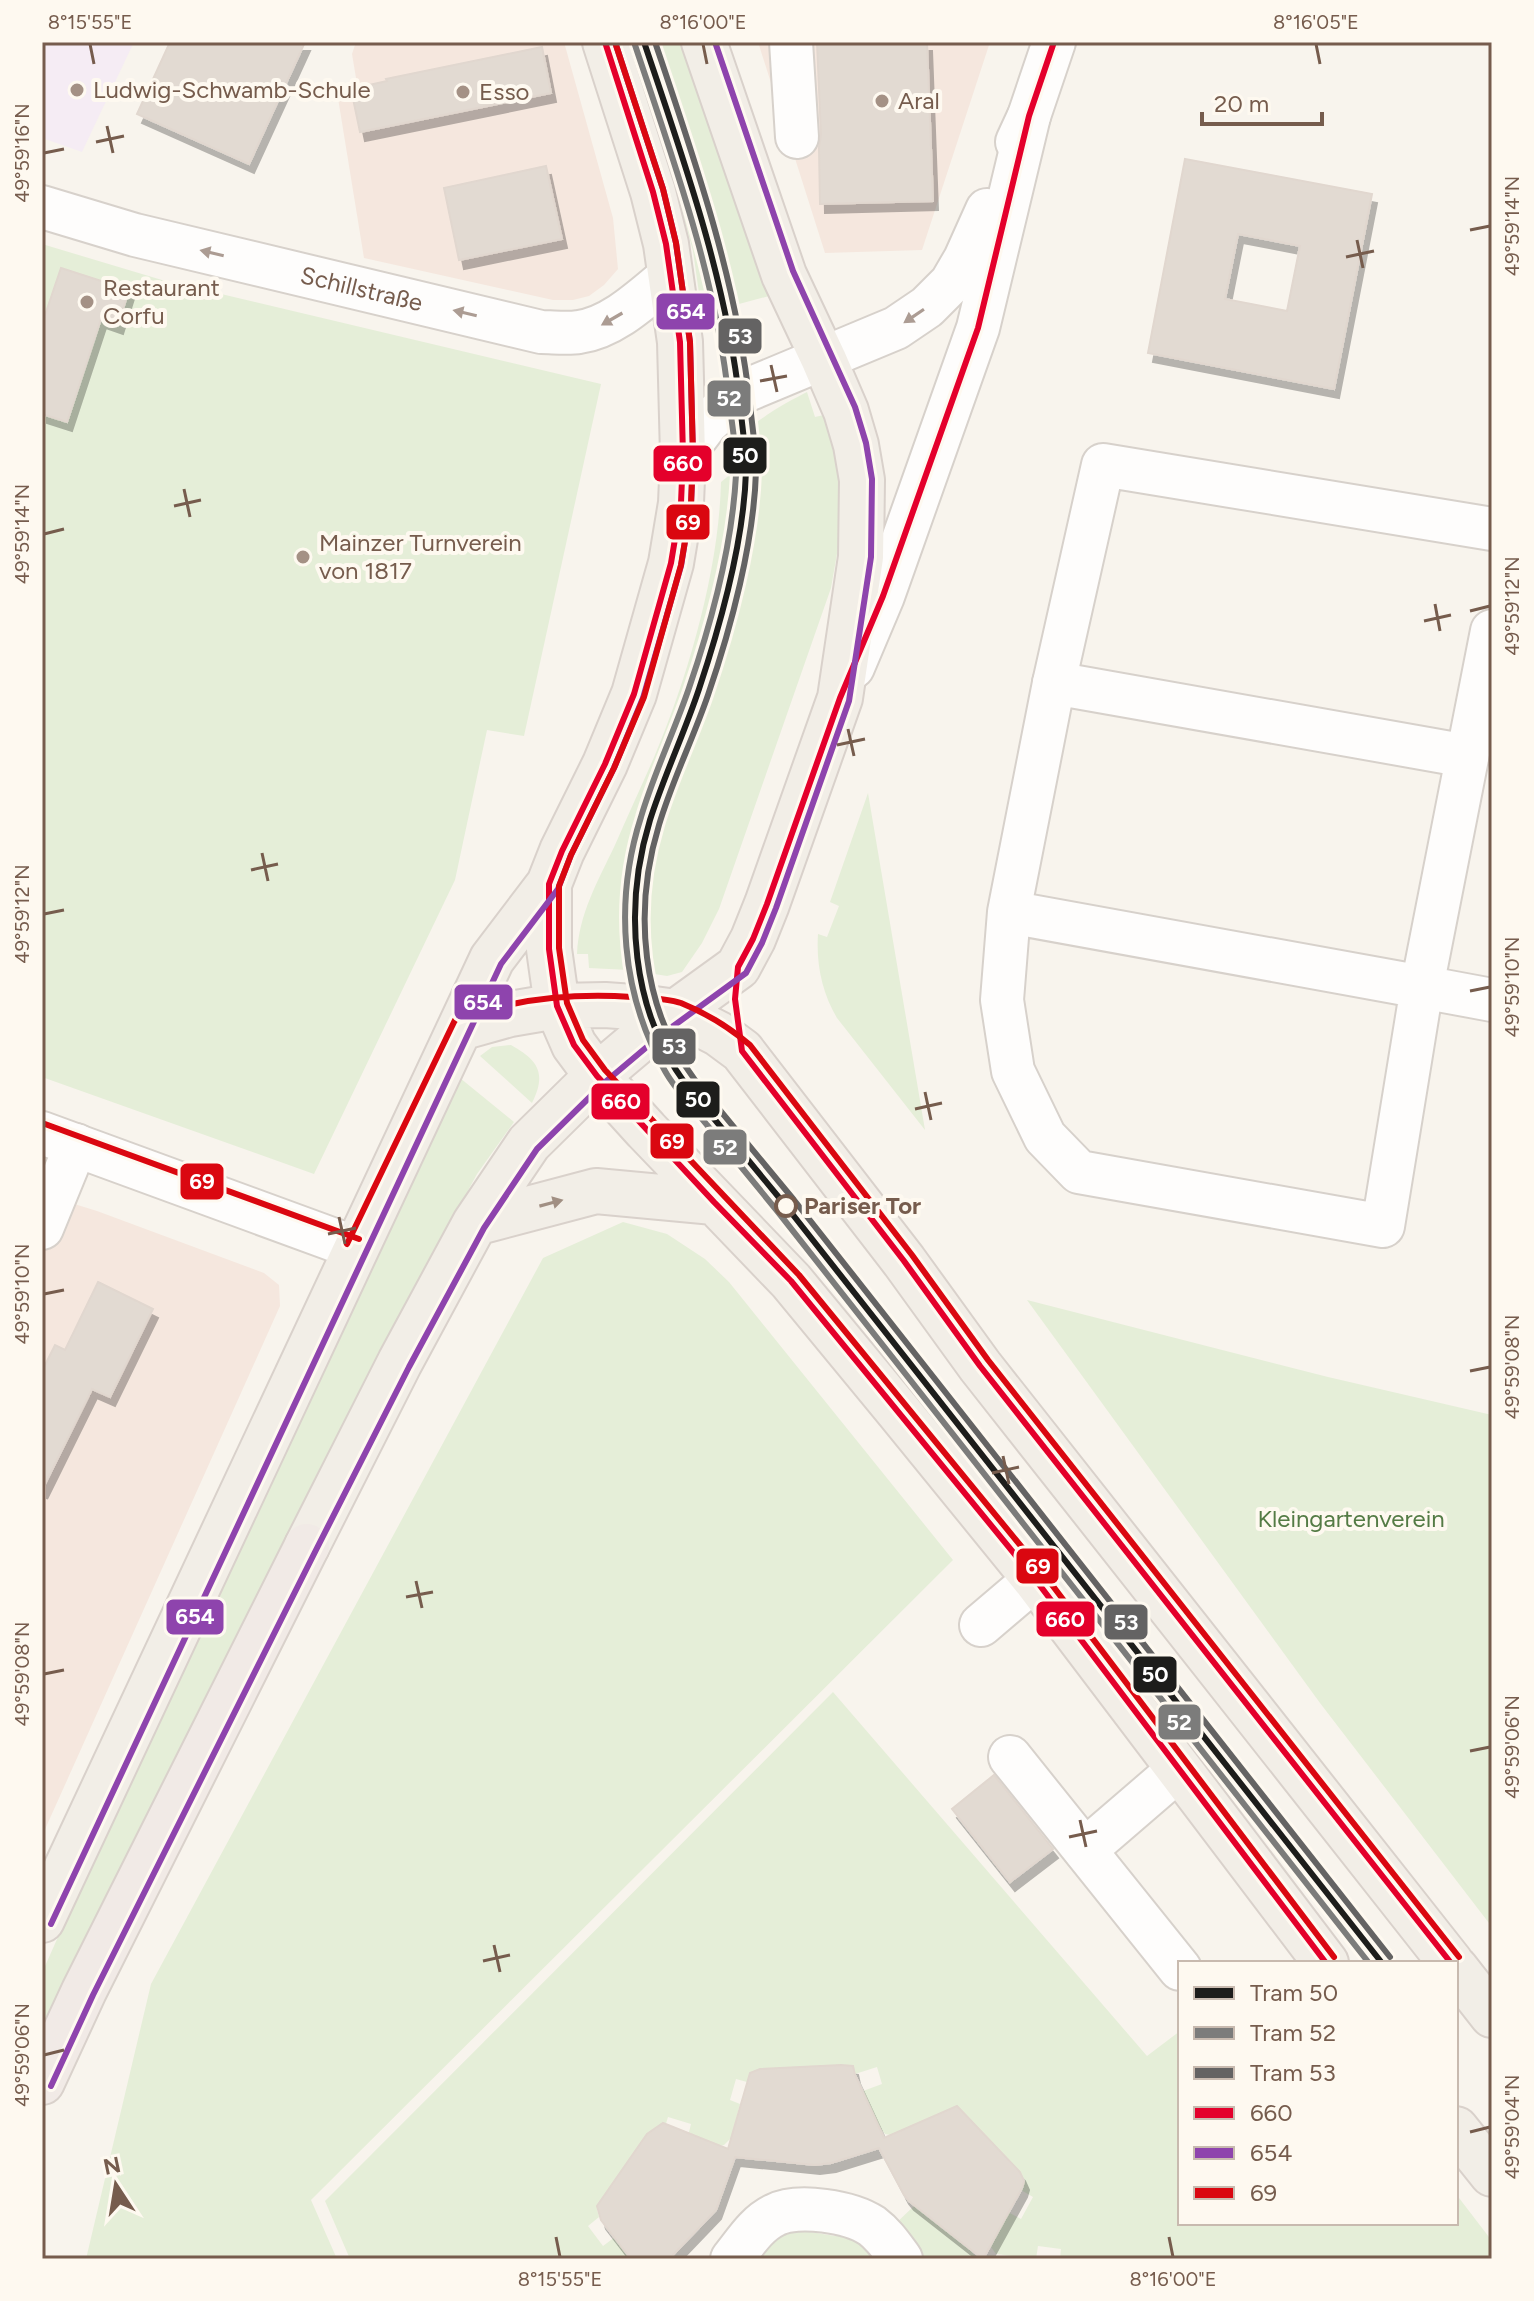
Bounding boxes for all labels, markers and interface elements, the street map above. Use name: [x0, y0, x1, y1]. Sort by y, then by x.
text: 8°15'55"E: [48, 10, 132, 34]
text: 8°16'00"E: [659, 10, 747, 34]
text: 8°16'05"E: [1273, 10, 1359, 34]
place label: Ludwig-Schwamb-Schule: [93, 75, 371, 104]
scale bar: [1202, 76, 1322, 126]
place label: Esso: [479, 77, 530, 106]
marker: Ludwig-Schwamb-Schule: [68, 81, 86, 99]
marker: Esso: [454, 83, 472, 101]
place label: Aral: [898, 86, 940, 115]
text: 20 m: [1214, 89, 1269, 118]
marker: Aral: [873, 92, 891, 110]
text: 49°59'16"N: [10, 103, 34, 203]
text: 49°59'14"N: [1500, 176, 1524, 276]
one-way arrow: [200, 246, 225, 259]
street label: Schillstraße: [298, 260, 426, 317]
place label: Restaurant Corfu: [103, 273, 220, 330]
line badge: 654: [655, 292, 716, 331]
marker: Restaurant Corfu: [78, 293, 96, 311]
text: 654: [666, 298, 706, 325]
one-way arrow: [453, 307, 478, 319]
one-way arrow: [903, 308, 925, 323]
one-way arrow: [601, 312, 623, 326]
line badge: 53: [717, 317, 763, 355]
text: 53: [727, 323, 753, 350]
line badge: 52: [706, 379, 752, 418]
text: 52: [716, 385, 742, 412]
line badge: 50: [722, 436, 768, 475]
text: 50: [731, 442, 759, 469]
line badge: 660: [652, 444, 713, 483]
text: 660: [663, 450, 703, 477]
text: 49°59'14"N: [10, 484, 34, 584]
line badge: 69: [665, 503, 711, 541]
text: 69: [675, 509, 701, 536]
place label: Mainzer Turnverein von 1817: [319, 528, 522, 585]
marker: Mainzer Turnverein von 1817: [294, 548, 312, 566]
text: 49°59'12"N: [1500, 556, 1524, 656]
text: 49°59'12"N: [10, 864, 34, 964]
text: 49°59'10"N: [1500, 937, 1524, 1037]
line badge: 654: [453, 983, 514, 1021]
text: 654: [463, 989, 503, 1016]
line badge: 53: [651, 1027, 697, 1066]
text: 53: [661, 1033, 687, 1060]
line badge: 50: [675, 1080, 721, 1119]
line badge: 660: [590, 1082, 651, 1121]
text: 50: [684, 1086, 712, 1113]
text: 660: [601, 1088, 641, 1115]
line badge: 69: [649, 1122, 695, 1160]
text: 69: [659, 1128, 685, 1155]
line badge: 52: [702, 1128, 748, 1166]
text: 52: [712, 1134, 738, 1161]
line badge: 69: [179, 1162, 225, 1201]
text: 69: [189, 1168, 215, 1195]
place label: Pariser Tor: [804, 1191, 921, 1220]
marker: Pariser Tor: [775, 1195, 797, 1217]
one-way arrow: [538, 1197, 563, 1209]
text: 49°59'10"N: [10, 1244, 34, 1344]
text: 49°59'08"N: [1500, 1315, 1524, 1419]
park label: Kleingartenverein: [1257, 1504, 1445, 1533]
line badge: 69: [1015, 1547, 1060, 1585]
text: 69: [1025, 1553, 1051, 1580]
line badge: 654: [165, 1598, 225, 1636]
line badge: 660: [1035, 1600, 1096, 1638]
text: 654: [175, 1603, 215, 1630]
line badge: 53: [1103, 1603, 1149, 1641]
text: 660: [1045, 1606, 1085, 1633]
text: 53: [1113, 1609, 1139, 1636]
text: 49°59'08"N: [10, 1622, 34, 1726]
line badge: 50: [1132, 1655, 1178, 1694]
text: 50: [1141, 1661, 1169, 1688]
text: 49°59'06"N: [1500, 1695, 1524, 1799]
line badge: 52: [1157, 1703, 1202, 1741]
text: 52: [1166, 1709, 1192, 1736]
legend: [1178, 1961, 1458, 2225]
text: Tram 50: [1250, 1978, 1338, 2007]
text: 49°59'06"N: [10, 2003, 34, 2107]
text: Tram 52: [1250, 2018, 1336, 2047]
text: Tram 53: [1250, 2058, 1336, 2087]
text: 49°59'04"N: [1500, 2074, 1524, 2180]
text: 660: [1250, 2098, 1293, 2127]
text: 654: [1250, 2138, 1292, 2167]
north arrow: [76, 2145, 156, 2225]
text: N: [101, 2151, 123, 2181]
text: 69: [1250, 2178, 1277, 2207]
text: 8°15'55"E: [518, 2267, 602, 2291]
text: 8°16'00"E: [1129, 2267, 1217, 2291]

